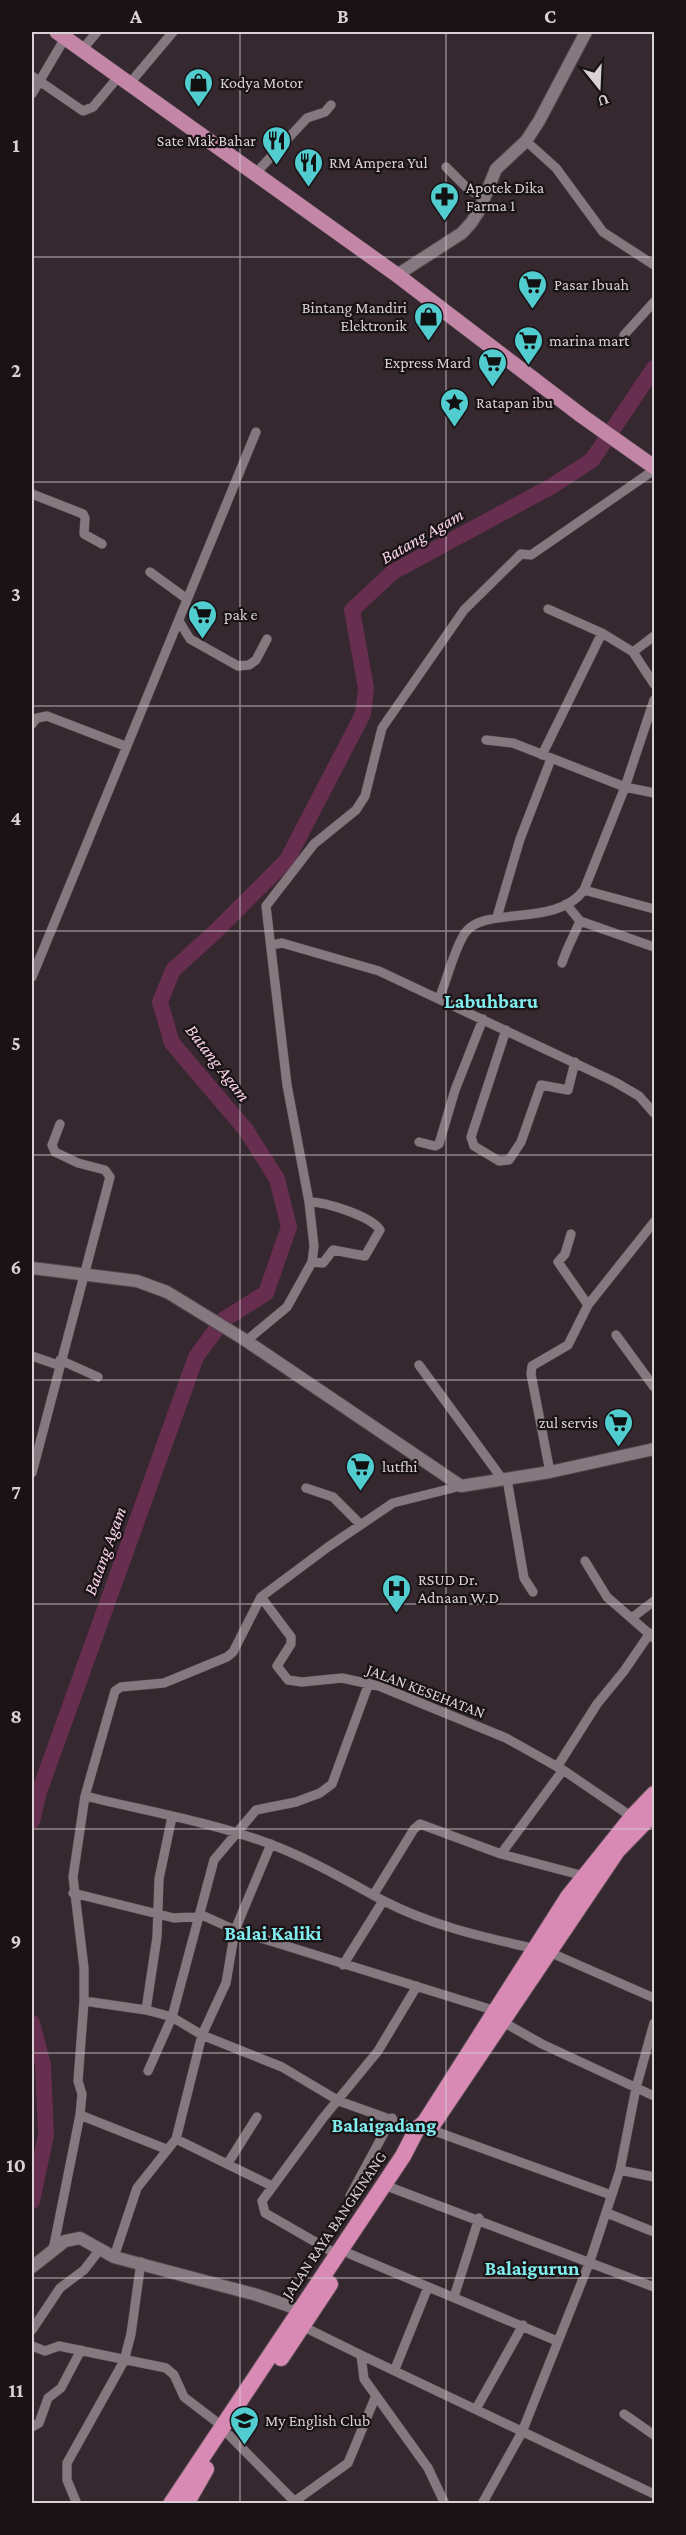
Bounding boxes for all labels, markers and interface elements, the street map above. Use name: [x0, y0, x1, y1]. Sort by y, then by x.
text: A: [129, 5, 143, 27]
text: B: [337, 5, 349, 27]
text: C: [544, 5, 556, 27]
north arrow: [569, 57, 629, 117]
shop icon: Kodya Motor: [183, 66, 215, 108]
place label: Kodya Motor: [220, 74, 303, 92]
text: U: [596, 91, 611, 111]
restaurant icon: Sate Mak Bahar: [261, 124, 293, 166]
place label: Sate Mak Bahar: [157, 132, 256, 149]
text: 1: [12, 134, 20, 156]
restaurant icon: RM Ampera Yul: [292, 146, 324, 188]
place label: RM Ampera Yul: [329, 154, 428, 172]
place label: Apotek Dika Farma 1: [466, 179, 545, 214]
pharmacy icon: Apotek Dika Farma 1: [429, 180, 461, 222]
supermarket icon: Pasar Ibuah: [517, 268, 549, 310]
place label: Pasar Ibuah: [554, 276, 630, 293]
place label: Bintang Mandiri Elektronik: [302, 299, 407, 334]
shop icon: Bintang Mandiri Elektronik: [412, 300, 444, 342]
supermarket icon: marina mart: [512, 324, 544, 366]
place label: marina mart: [549, 332, 630, 349]
supermarket icon: Express Mard: [476, 346, 508, 388]
place label: Express Mard: [384, 354, 472, 372]
text: 2: [11, 359, 21, 381]
place icon: Ratapan ibu: [439, 386, 471, 428]
place label: Ratapan ibu: [476, 394, 554, 412]
water label: Batang Agam: [377, 504, 467, 568]
text: 3: [11, 583, 21, 605]
supermarket icon: pak e: [187, 598, 219, 640]
place label: pak e: [224, 606, 257, 624]
text: 4: [11, 807, 22, 829]
district label: Labuhbaru: [444, 990, 539, 1012]
water label: Batang Agam: [182, 1020, 254, 1106]
text: 5: [11, 1032, 21, 1054]
text: 6: [11, 1256, 21, 1278]
supermarket icon: zul servis: [603, 1406, 635, 1448]
place label: zul servis: [539, 1414, 598, 1431]
supermarket icon: lutfhi: [345, 1450, 377, 1492]
place label: lutfhi: [382, 1458, 417, 1475]
text: 7: [11, 1481, 21, 1503]
water label: Batang Agam: [80, 1504, 130, 1598]
place label: RSUD Dr. Adnaan W.D: [418, 1571, 499, 1606]
hospital icon: RSUD Dr. Adnaan W.D: [381, 1572, 413, 1614]
street label: JALAN KESEHATAN: [362, 1660, 488, 1722]
text: 8: [10, 1705, 22, 1727]
district label: Balai Kaliki: [224, 1922, 322, 1944]
text: 9: [11, 1930, 21, 1952]
district label: Balaigadang: [332, 2114, 436, 2136]
street label: JALAN RAYA BANGKINANG: [277, 2148, 390, 2304]
text: 10: [6, 2154, 26, 2176]
district label: Balaigurun: [484, 2257, 580, 2279]
text: 11: [9, 2379, 24, 2401]
school or university icon: My English Club: [228, 2404, 260, 2446]
place label: My English Club: [265, 2412, 370, 2430]

